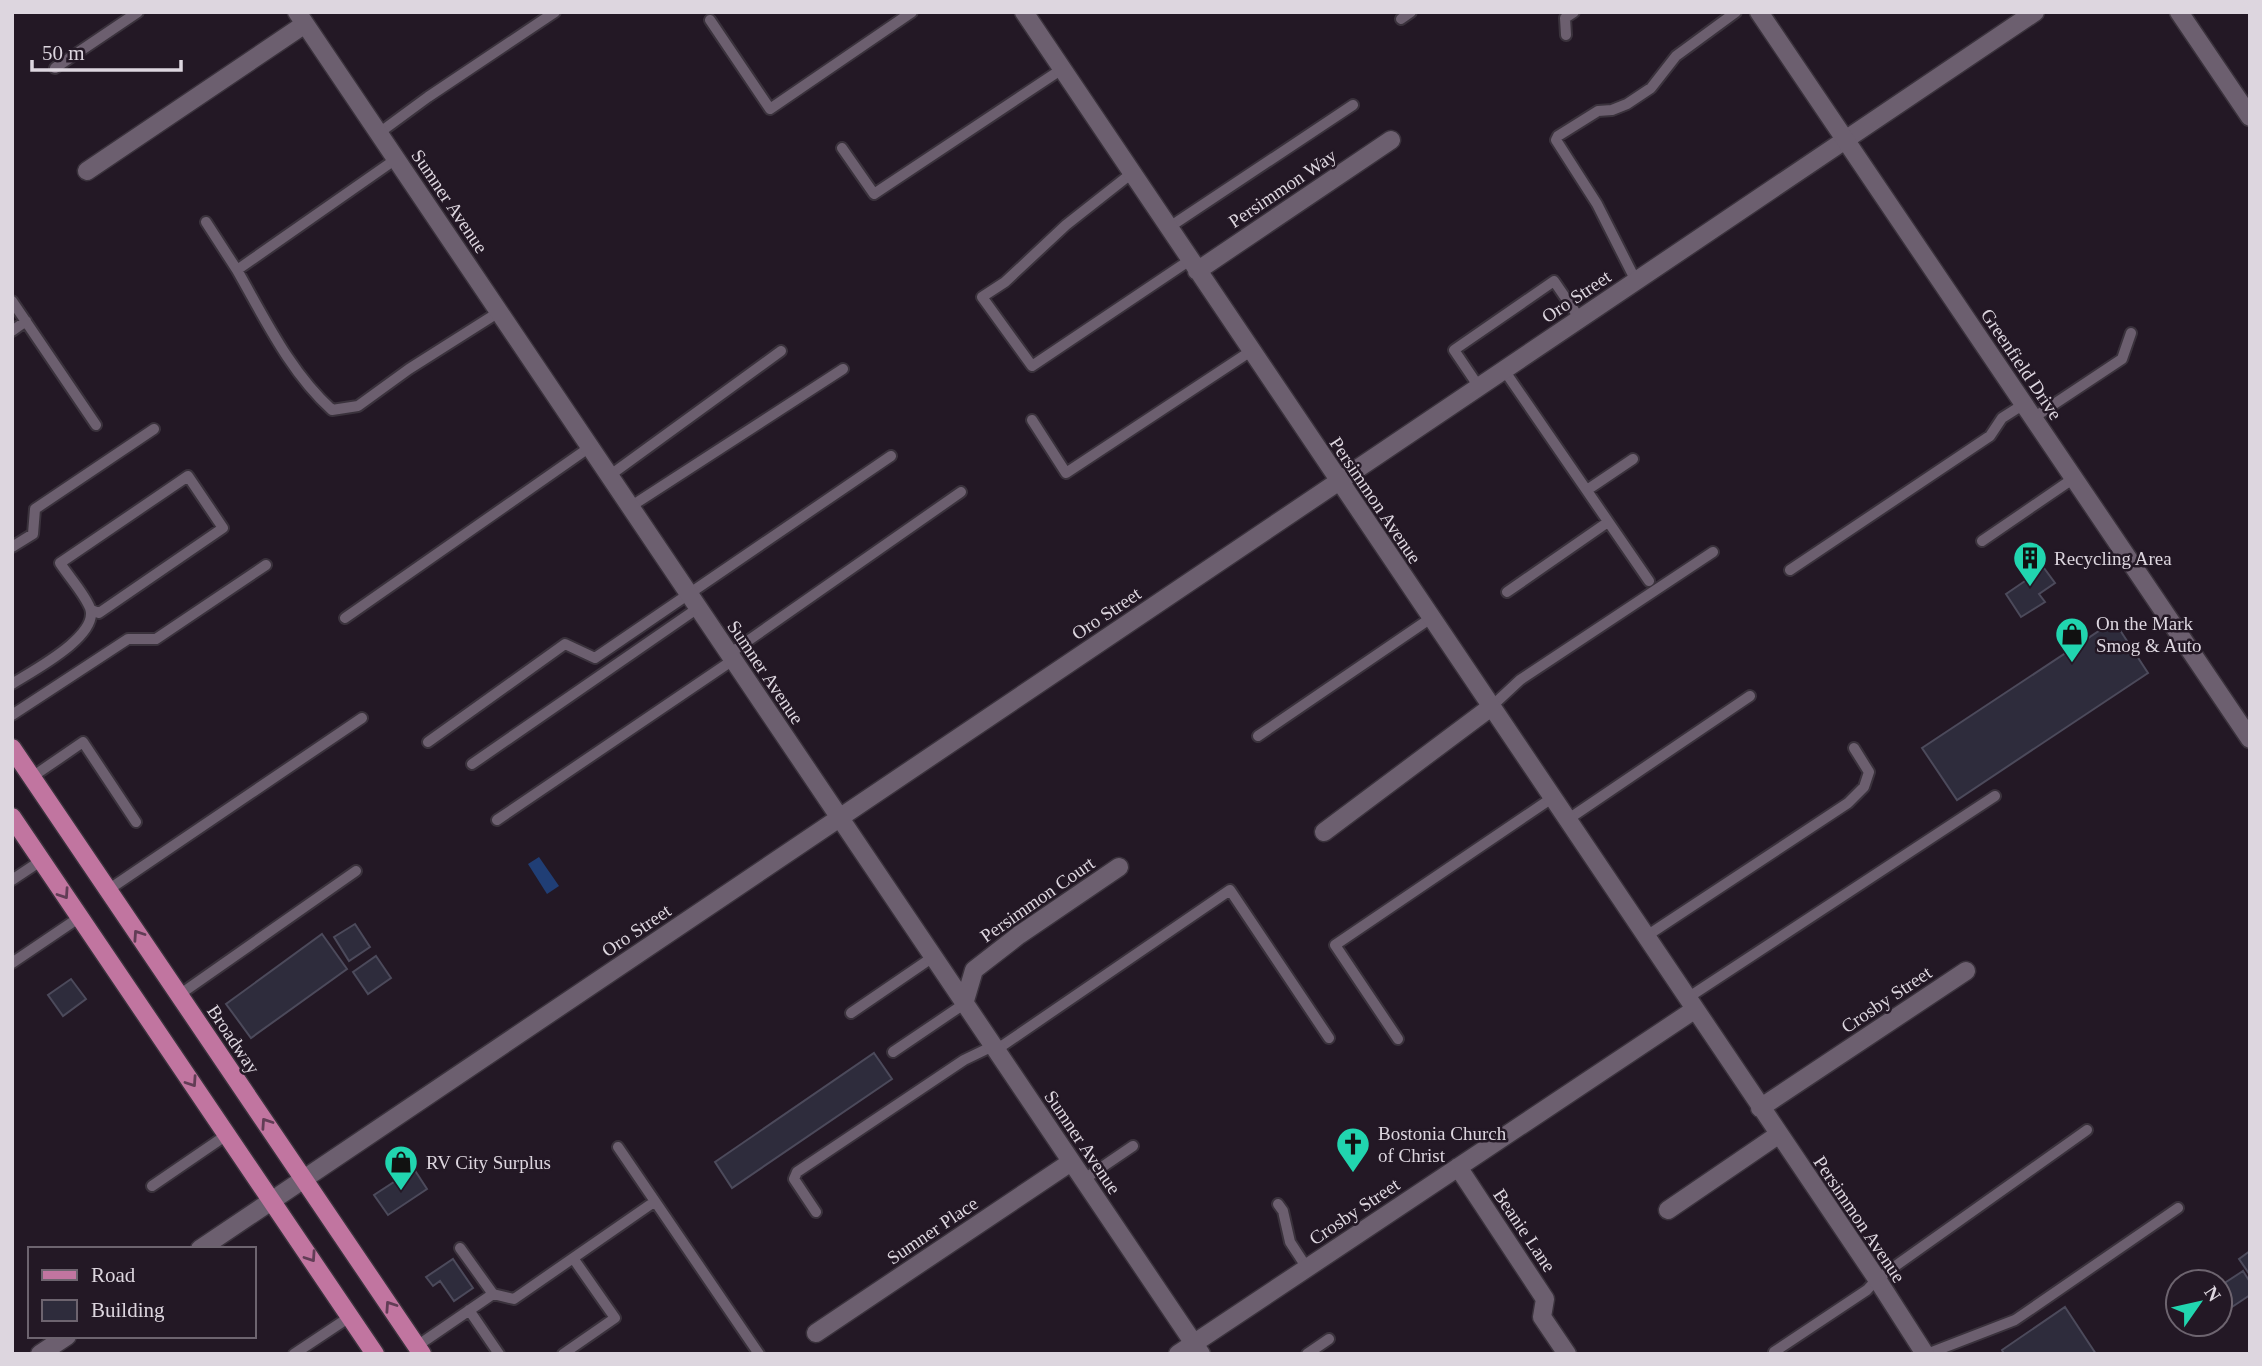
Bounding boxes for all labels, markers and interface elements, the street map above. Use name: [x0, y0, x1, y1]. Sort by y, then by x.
scale bar: [32, 28, 180, 72]
text: 50 m: [42, 41, 85, 65]
street label: Persimmon Way: [1224, 144, 1341, 232]
street label: Sumner Avenue: [407, 145, 492, 257]
street label: Oro Street: [1538, 265, 1615, 327]
street label: Greenfield Drive: [1977, 305, 2066, 424]
street label: Persimmon Avenue: [1326, 433, 1426, 567]
building icon: Recycling Area: [2011, 539, 2049, 588]
place label: Recycling Area: [2054, 548, 2172, 569]
street label: Oro Street: [1068, 582, 1145, 644]
place label: On the Mark Smog & Auto: [2096, 613, 2202, 656]
shop icon: On the Mark Smog & Auto: [2053, 615, 2091, 664]
street label: Sumner Avenue: [723, 616, 808, 728]
street label: Persimmon Court: [976, 852, 1099, 947]
one-way arrow: [56, 886, 69, 899]
street label: Oro Street: [598, 899, 675, 961]
one-way arrow: [134, 930, 146, 943]
street label: Crosby Street: [1837, 961, 1936, 1037]
street label: Broadway: [203, 1001, 264, 1078]
one-way arrow: [184, 1074, 196, 1087]
street label: Sumner Avenue: [1040, 1086, 1125, 1198]
one-way arrow: [262, 1118, 274, 1131]
place label: Bostonia Church of Christ: [1378, 1123, 1507, 1166]
church icon: Bostonia Church of Christ: [1334, 1125, 1372, 1174]
shop icon: RV City Surplus: [382, 1143, 420, 1192]
place label: RV City Surplus: [426, 1152, 551, 1173]
street label: Persimmon Avenue: [1810, 1152, 1910, 1286]
street label: Crosby Street: [1305, 1173, 1404, 1249]
street label: Beanie Lane: [1489, 1185, 1560, 1276]
street label: Sumner Place: [883, 1192, 982, 1268]
legend: [28, 1247, 256, 1338]
one-way arrow: [303, 1249, 315, 1262]
text: Road: [91, 1263, 136, 1287]
north arrow: [2164, 1268, 2234, 1338]
text: N: [2200, 1282, 2225, 1306]
text: Building: [91, 1298, 165, 1322]
one-way arrow: [385, 1301, 398, 1314]

